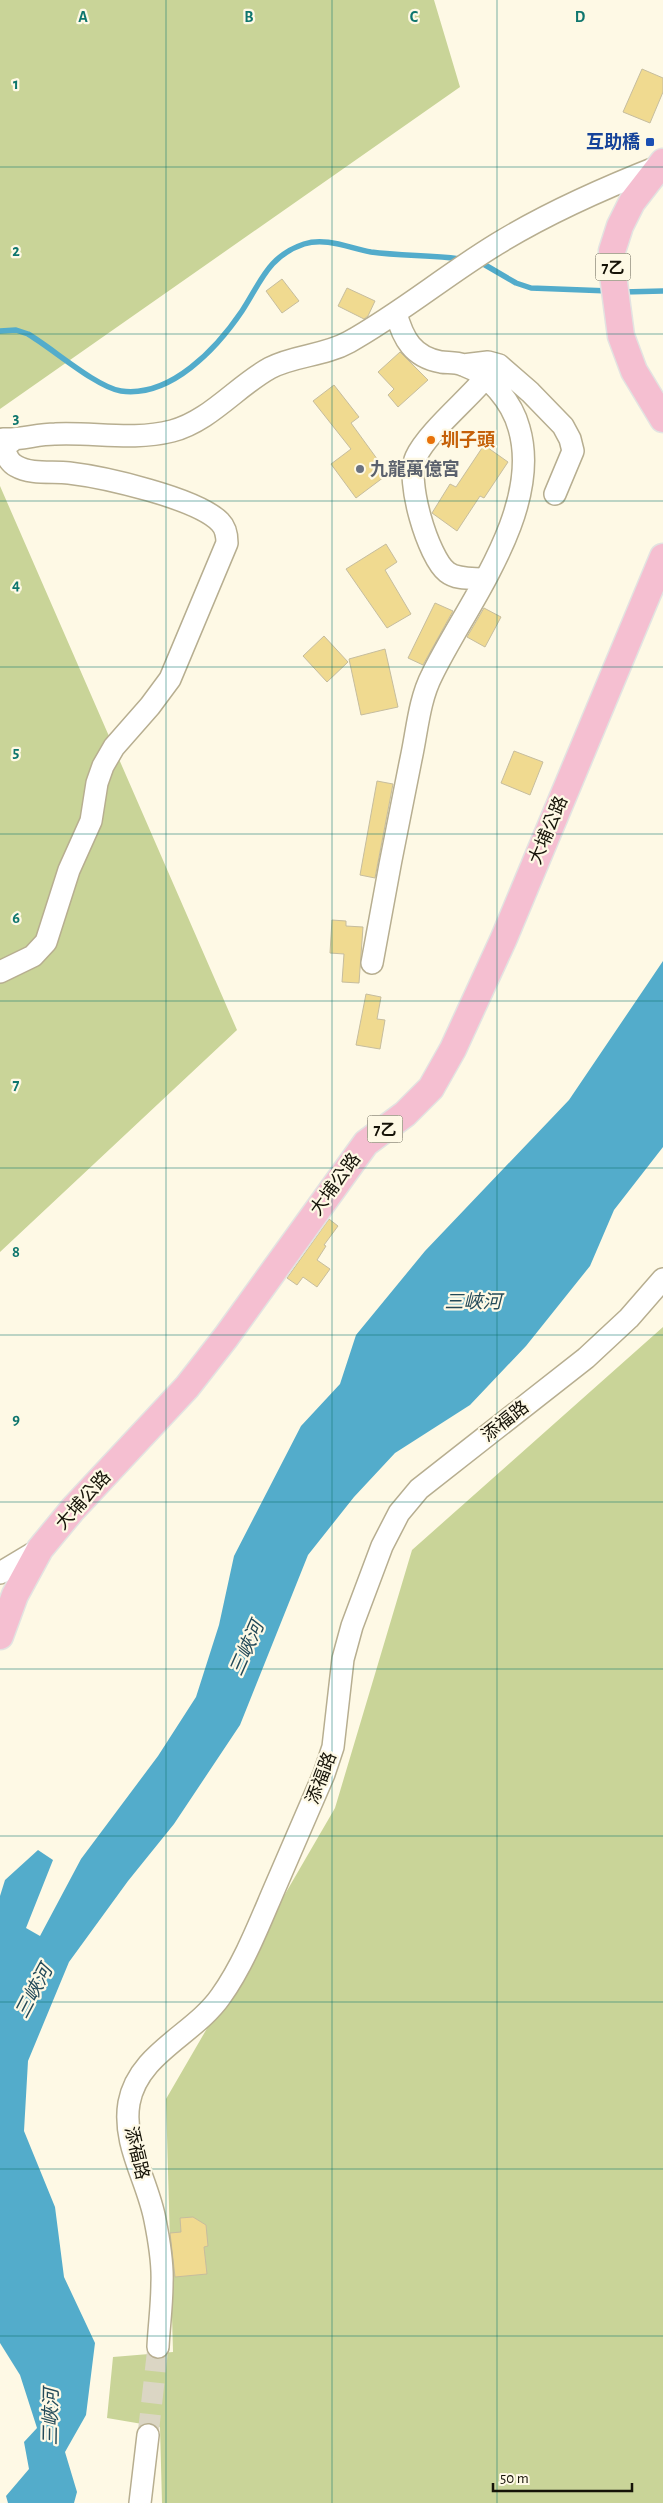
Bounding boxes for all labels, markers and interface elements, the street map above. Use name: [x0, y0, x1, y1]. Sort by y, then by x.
text: A: [78, 9, 88, 25]
text: B: [244, 9, 254, 25]
text: C: [410, 9, 419, 25]
text: D: [575, 9, 586, 25]
text: 1: [13, 76, 19, 92]
place label: 互助橋: [586, 132, 640, 152]
marker: 互助橋: [644, 136, 656, 148]
text: 2: [12, 243, 20, 259]
road number: 7乙: [596, 253, 630, 280]
text: 3: [13, 410, 20, 426]
place label: 圳子頭: [441, 430, 495, 450]
marker: 圳子頭: [425, 434, 437, 446]
place label: 九龍萬億宮: [370, 459, 460, 479]
marker: 九龍萬億宮: [354, 463, 366, 475]
text: 4: [12, 577, 20, 593]
text: 5: [13, 744, 20, 760]
street label: 大埔公路: [525, 793, 571, 867]
text: 6: [12, 910, 20, 926]
text: 7: [13, 1077, 20, 1093]
road number: 7乙: [368, 1116, 402, 1142]
street label: 大埔公路: [306, 1149, 364, 1219]
text: 8: [12, 1244, 20, 1260]
water label: 三峽河: [444, 1292, 505, 1312]
street label: 添福路: [478, 1396, 532, 1446]
text: 9: [12, 1411, 20, 1427]
street label: 大埔公路: [51, 1467, 115, 1533]
water label: 三峽河: [226, 1615, 269, 1679]
street label: 添福路: [302, 1749, 340, 1807]
water label: 三峽河: [12, 1958, 58, 2021]
street label: 添福路: [121, 2124, 153, 2182]
water label: 三峽河: [41, 2384, 62, 2446]
scale bar: [493, 2460, 632, 2492]
text: 50 m: [500, 2471, 529, 2486]

